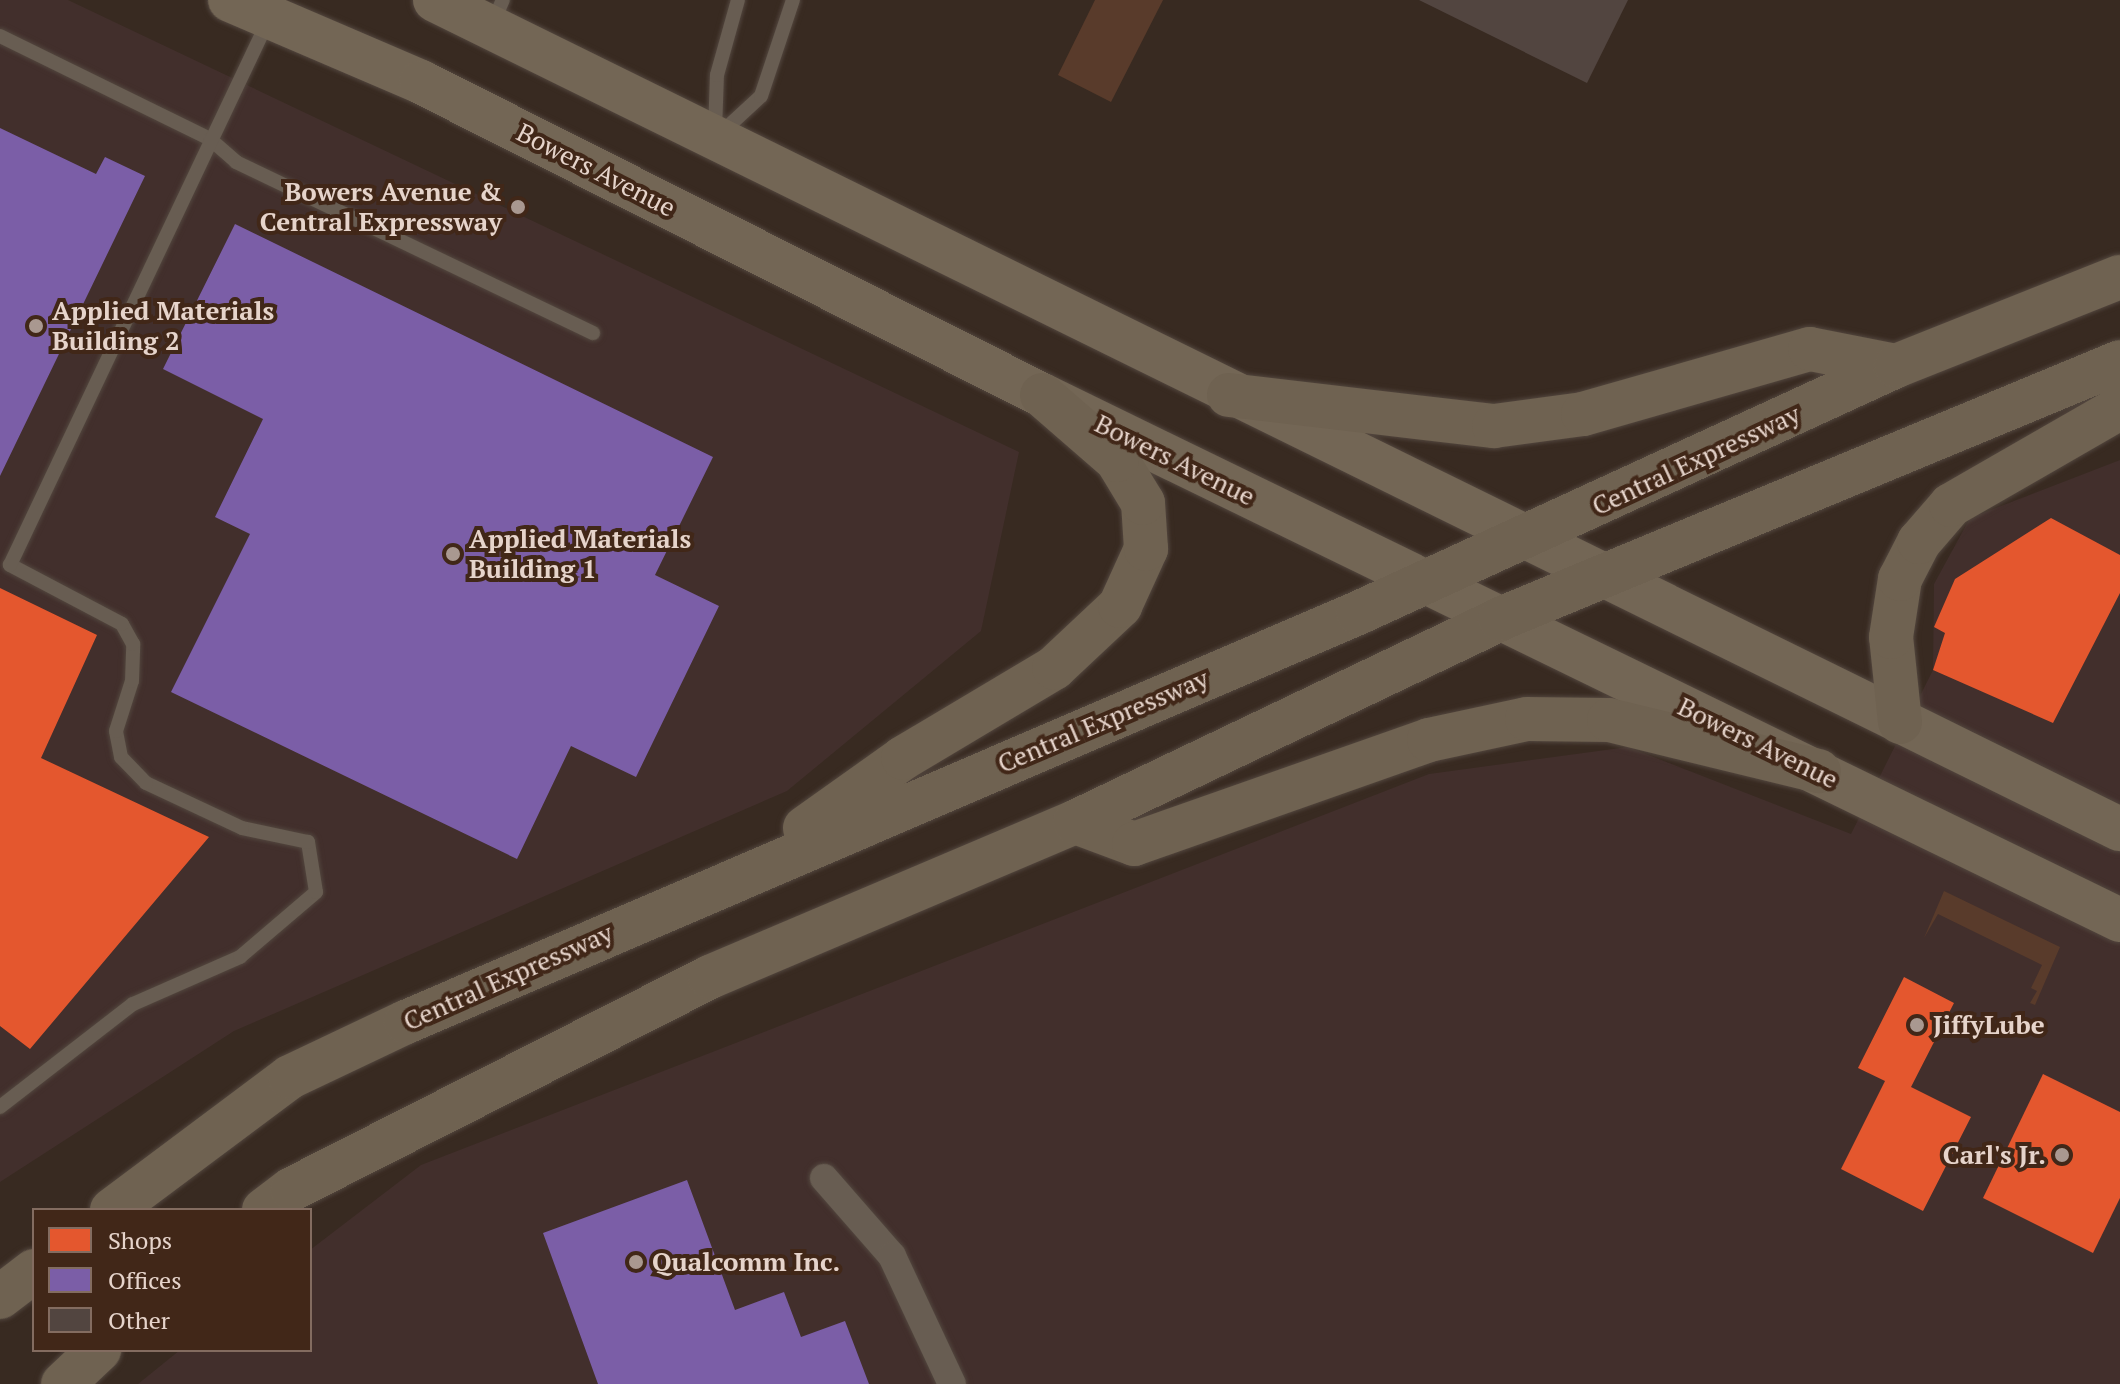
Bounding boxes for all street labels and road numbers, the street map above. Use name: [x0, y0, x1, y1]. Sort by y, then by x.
street label: Bowers Avenue: [511, 117, 681, 223]
street label: Central Expressway: [1587, 398, 1805, 522]
street label: Bowers Avenue: [1090, 408, 1260, 512]
street label: Central Expressway: [993, 663, 1213, 779]
street label: Bowers Avenue: [1673, 691, 1843, 795]
street label: Central Expressway: [399, 917, 617, 1037]

